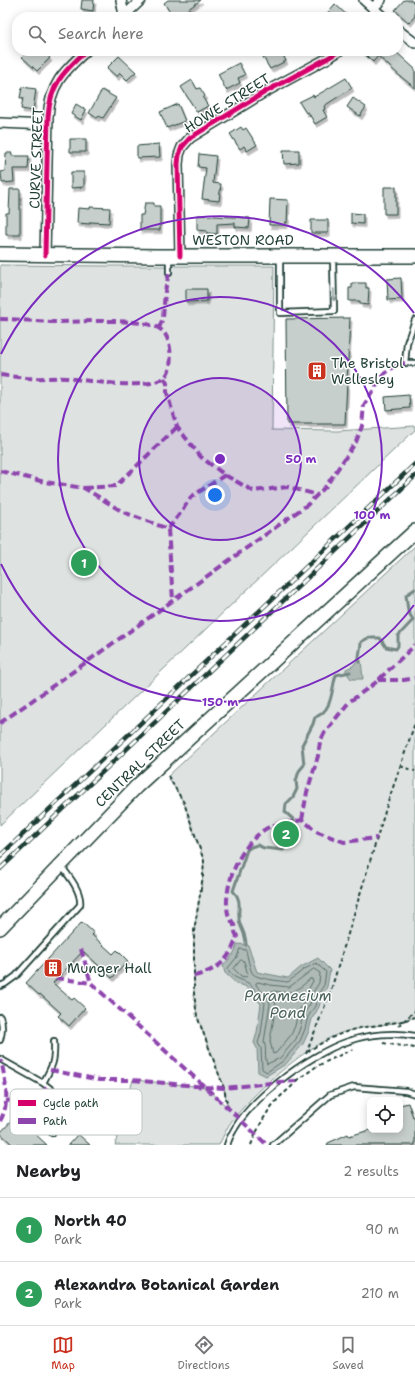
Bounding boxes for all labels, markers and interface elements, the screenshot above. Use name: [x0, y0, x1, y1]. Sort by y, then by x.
search box: [12, 12, 403, 56]
icon: search: [26, 23, 48, 45]
text: Search here: [58, 24, 144, 44]
street label: HOWE STREET: [180, 69, 274, 137]
street label: CURVE STREET: [25, 106, 47, 209]
street label: WESTON ROAD: [192, 231, 294, 249]
one-way arrow: [330, 288, 337, 301]
place label: The Bristol Wellesley: [331, 354, 404, 388]
building icon: The Bristol Wellesley: [306, 360, 328, 382]
text: 50 m: [286, 451, 317, 467]
centre of rings: [213, 452, 227, 466]
your location: [205, 485, 225, 505]
text: 100 m: [354, 507, 391, 523]
pin: 1: [71, 548, 97, 578]
text: 150 m: [202, 694, 238, 710]
street label: CENTRAL STREET: [91, 715, 189, 811]
pin: 2: [273, 819, 299, 849]
building icon: Munger Hall: [42, 957, 64, 979]
place label: Munger Hall: [67, 959, 152, 977]
water label: Paramecium Pond: [244, 986, 332, 1023]
legend: [10, 1089, 142, 1135]
text: Cycle path: [43, 1096, 99, 1111]
map controls: [367, 1097, 403, 1133]
button: locate: [367, 1097, 403, 1133]
text: Path: [43, 1114, 67, 1129]
text: Nearby: [16, 1160, 81, 1182]
text: 2 results: [343, 1163, 399, 1180]
text: North 40: [54, 1211, 127, 1231]
text: 1: [26, 1221, 32, 1238]
text: 90 m: [365, 1221, 399, 1238]
text: Park: [54, 1231, 82, 1248]
text: Alexandra Botanical Garden: [54, 1275, 279, 1295]
text: 2: [24, 1285, 34, 1302]
text: 210 m: [361, 1285, 399, 1302]
text: Park: [54, 1295, 82, 1312]
tab: Map: [51, 1334, 75, 1373]
tab: Directions: [177, 1334, 230, 1373]
tab: Saved: [332, 1334, 364, 1373]

